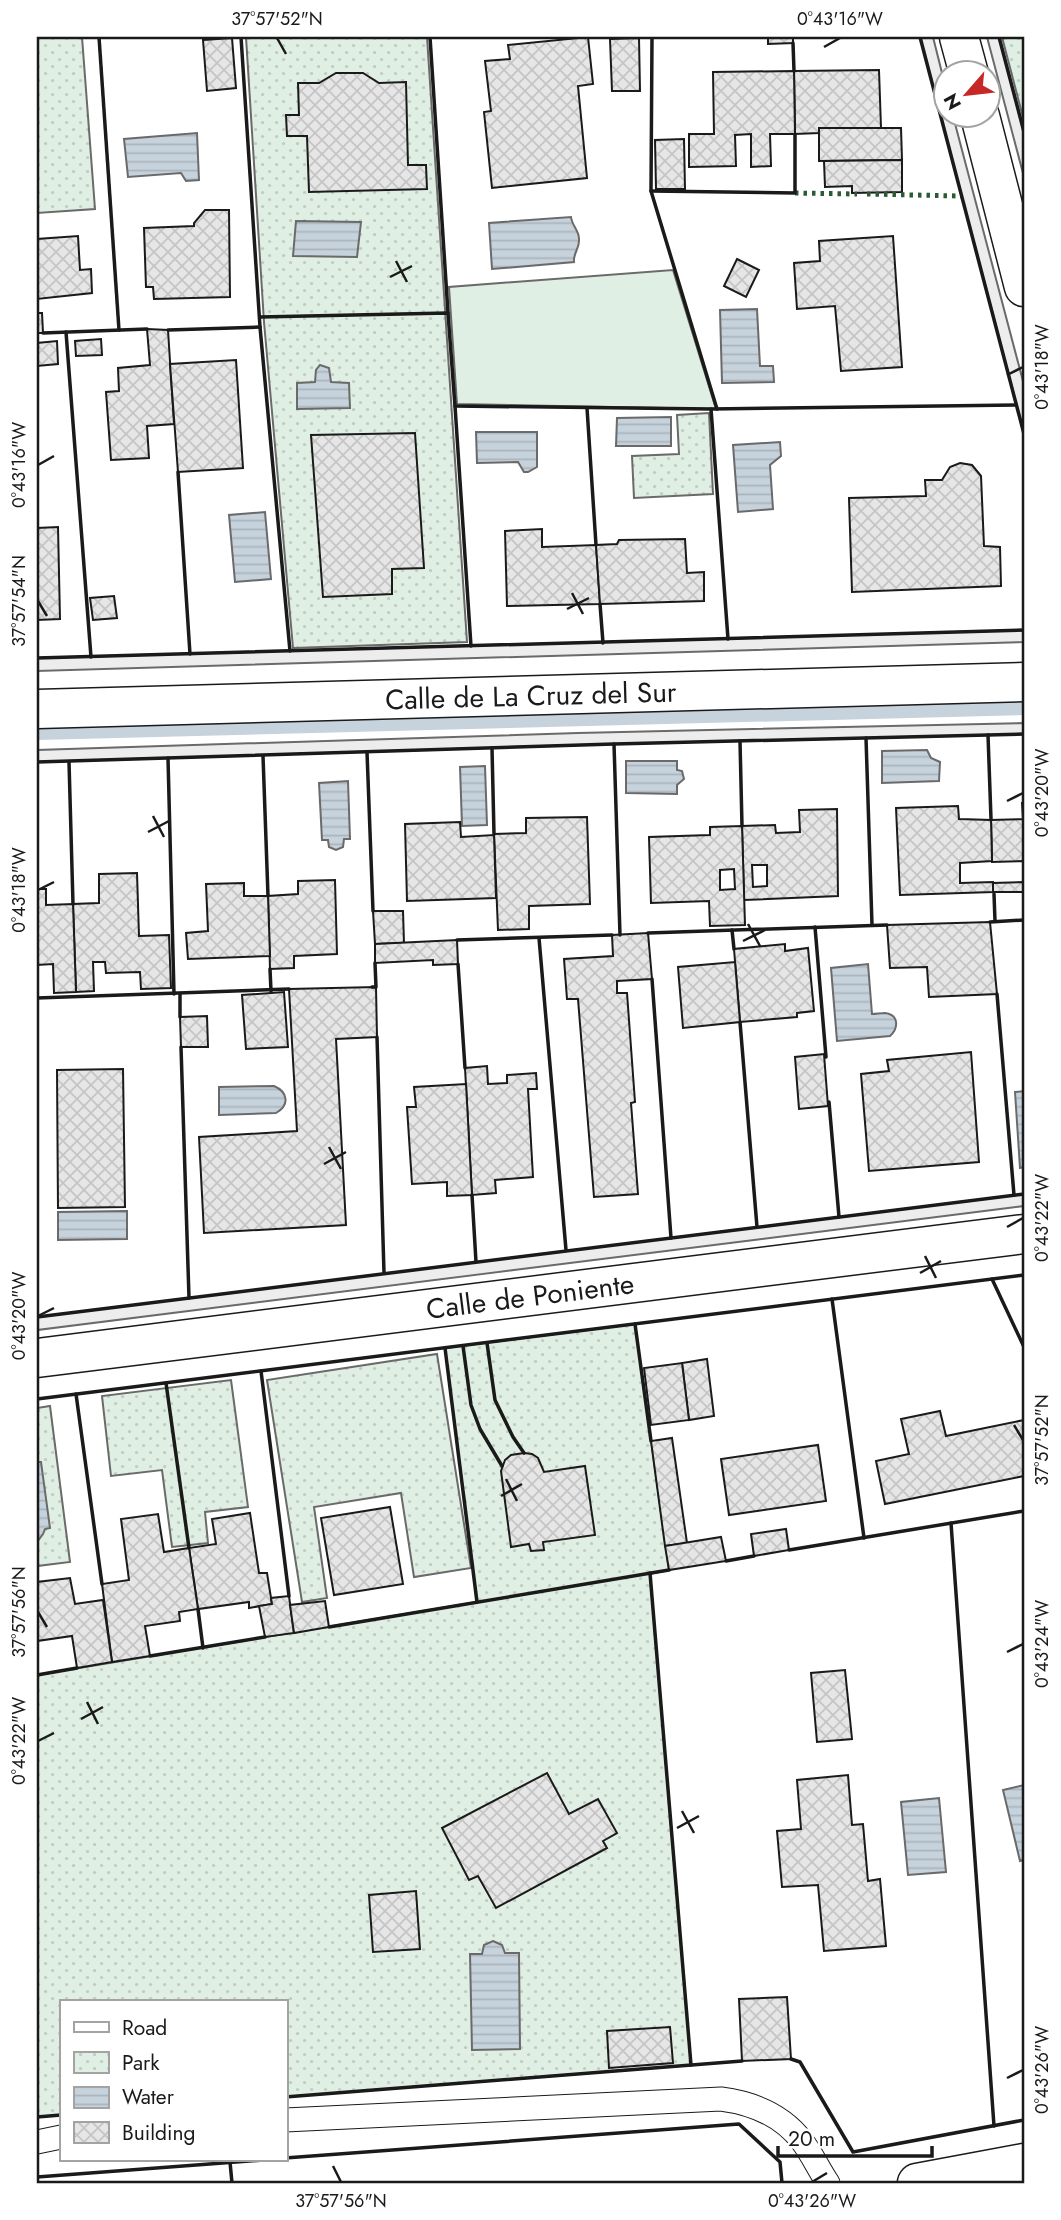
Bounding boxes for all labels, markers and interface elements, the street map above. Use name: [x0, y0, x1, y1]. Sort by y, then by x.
text: 37°57'52"N: [231, 6, 323, 32]
text: 0°43'16"W: [797, 6, 883, 32]
north arrow: [932, 60, 1002, 130]
text: N: [937, 89, 968, 115]
text: 0°43'18"W: [1029, 324, 1055, 410]
text: 0°43'16"W: [6, 422, 32, 508]
text: 37°57'54"N: [6, 555, 32, 647]
street label: Calle de La Cruz del Sur: [385, 672, 677, 720]
text: 0°43'20"W: [1029, 749, 1055, 837]
text: 0°43'18"W: [6, 847, 32, 933]
text: 0°43'22"W: [1029, 1174, 1055, 1262]
street label: Calle de Poniente: [424, 1263, 637, 1330]
text: 0°43'20"W: [6, 1272, 32, 1360]
text: 37°57'52"N: [1029, 1394, 1055, 1486]
text: 37°57'56"N: [6, 1566, 32, 1658]
text: 0°43'24"W: [1029, 1600, 1055, 1688]
text: 0°43'22"W: [6, 1697, 32, 1785]
legend: [60, 2000, 287, 2160]
text: Road: [122, 2013, 167, 2043]
text: 0°43'26"W: [1029, 2026, 1055, 2114]
text: Park: [122, 2048, 160, 2078]
text: Water: [122, 2082, 175, 2112]
scale bar: [778, 2115, 932, 2159]
text: Building: [122, 2118, 195, 2148]
text: 20 m: [788, 2124, 835, 2154]
text: 37°57'56"N: [295, 2188, 387, 2214]
text: 0°43'26"W: [768, 2188, 856, 2214]

